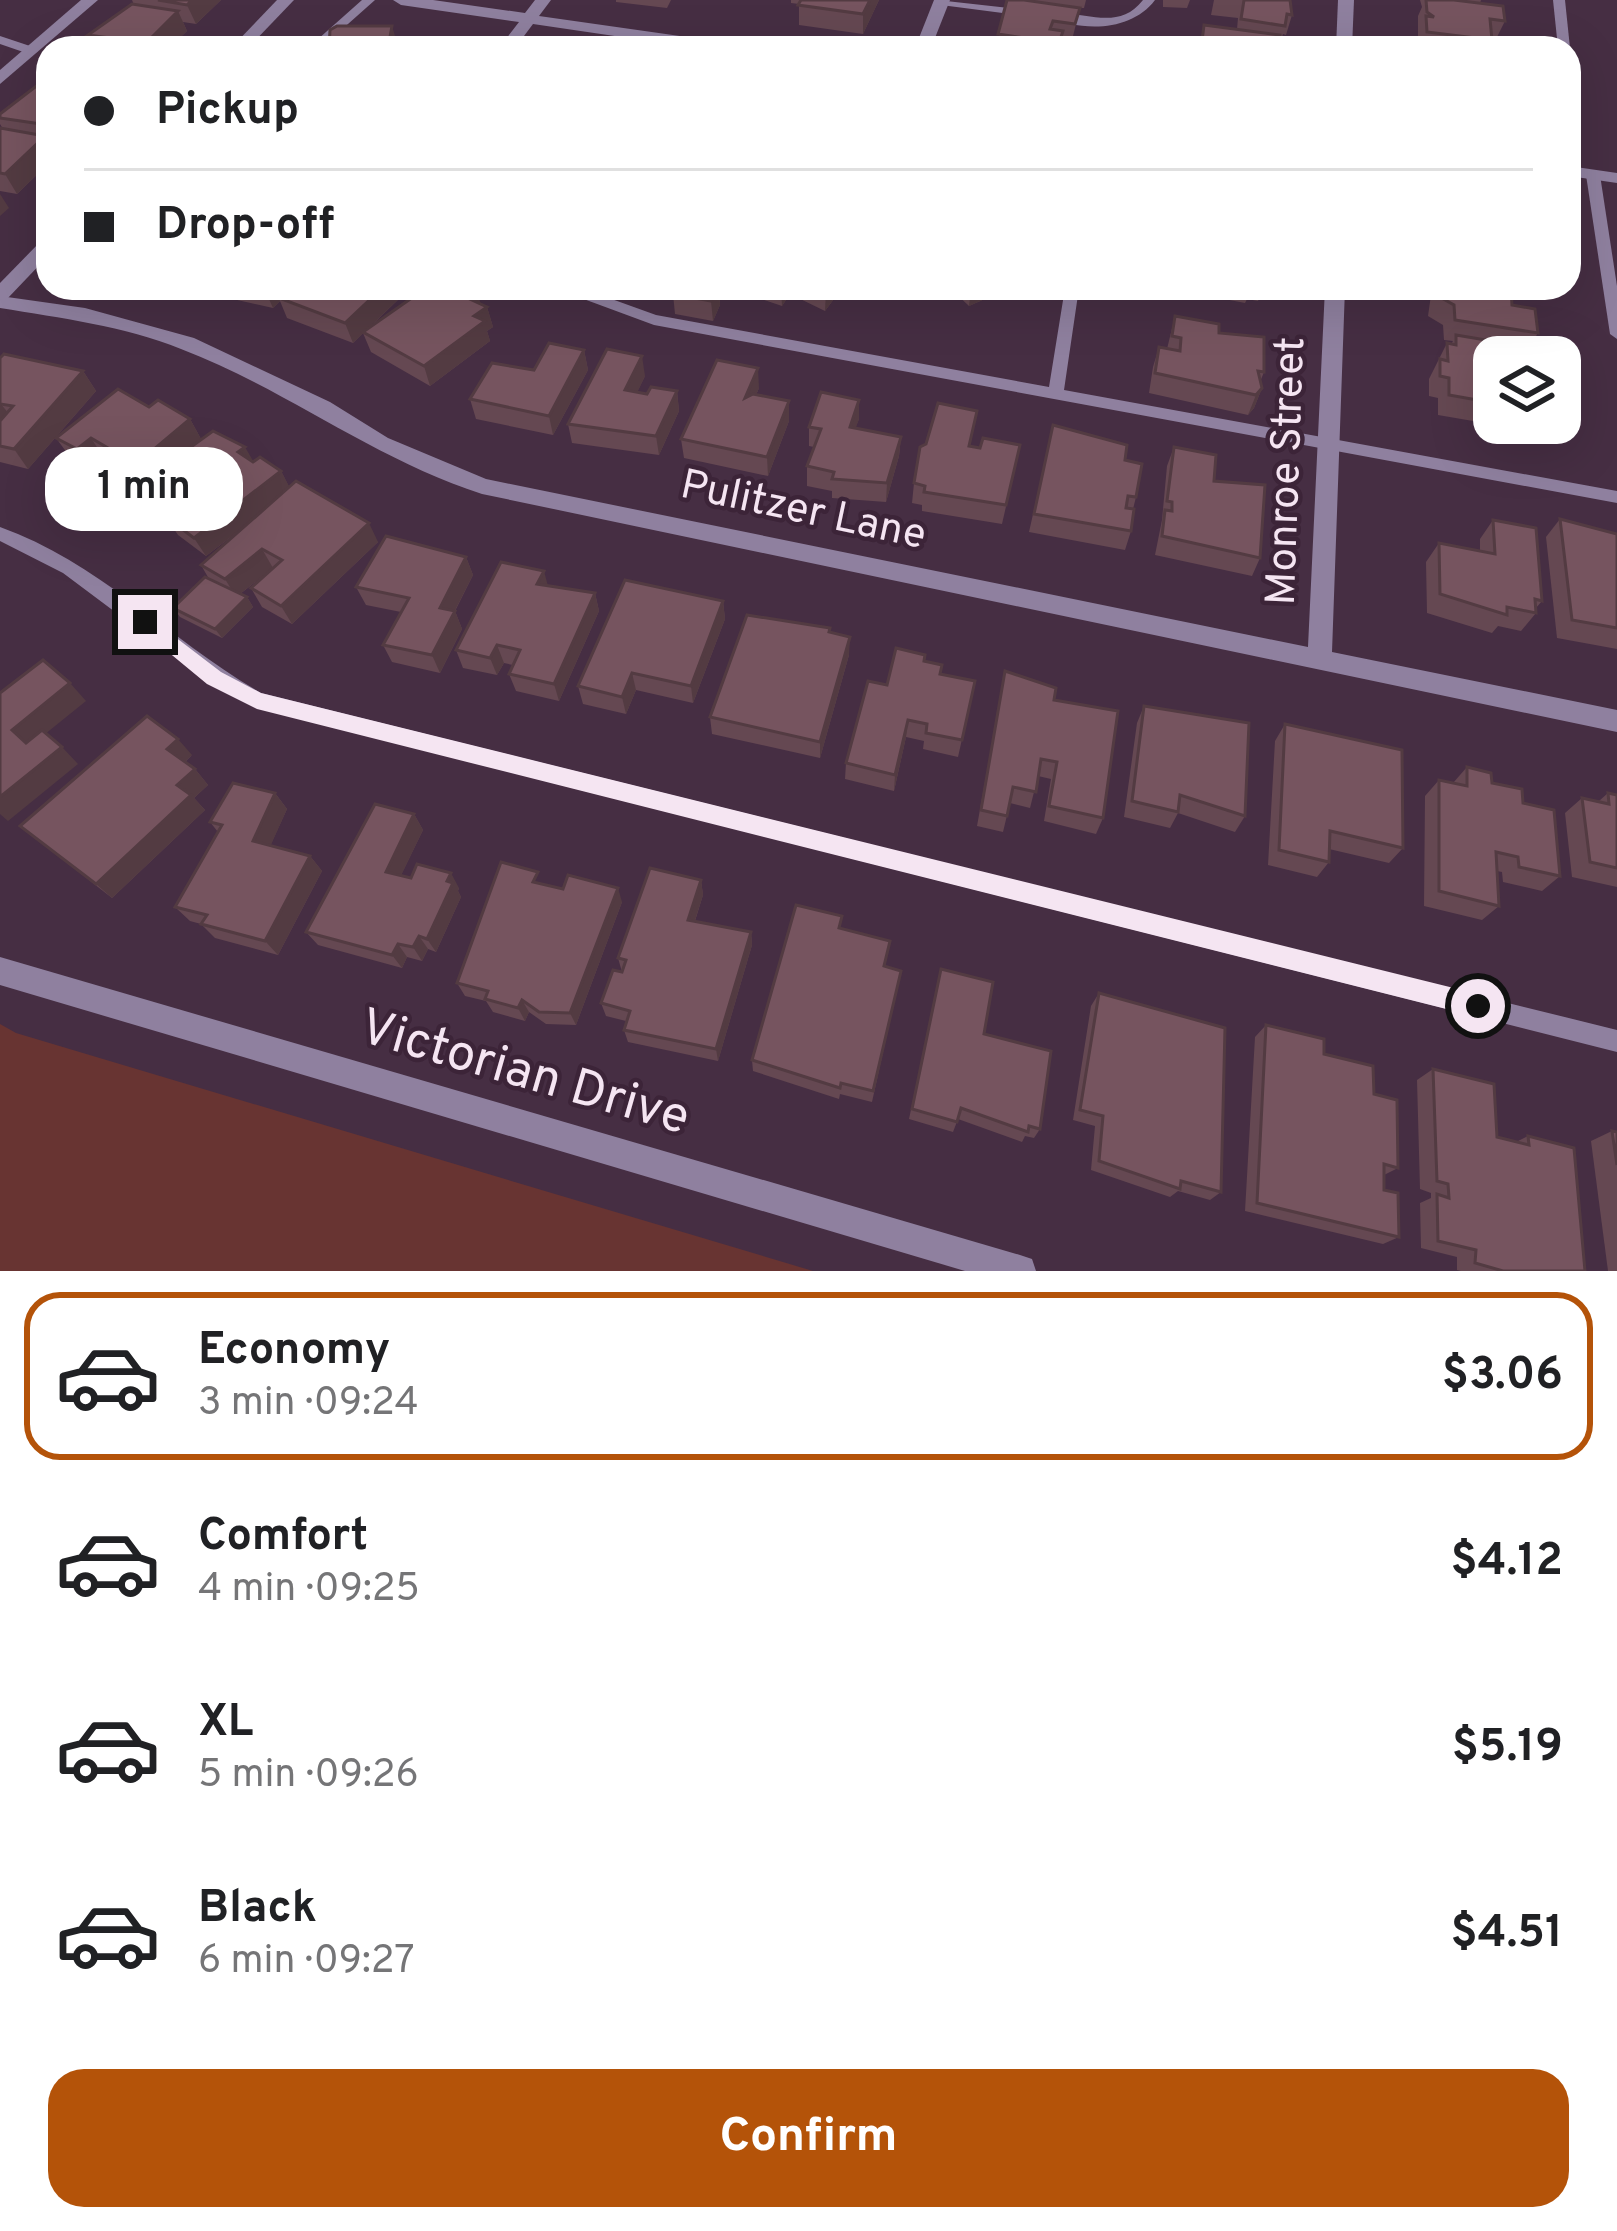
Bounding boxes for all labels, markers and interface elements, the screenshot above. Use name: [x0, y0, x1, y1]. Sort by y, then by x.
text: Pickup: [156, 83, 299, 140]
text: Drop-off: [156, 198, 335, 255]
street label: Monroe Street: [1257, 336, 1319, 606]
map controls: [1473, 336, 1581, 444]
button: layers: [1473, 336, 1581, 444]
callout: 1 min: [46, 448, 244, 532]
street label: Pulitzer Lane: [675, 460, 931, 564]
text: 1 min: [97, 464, 191, 513]
route end: [118, 595, 172, 649]
route start: [1451, 979, 1505, 1033]
street label: Victorian Drive: [352, 997, 696, 1153]
icon: car: [54, 1322, 162, 1430]
text: Economy: [198, 1323, 390, 1380]
text: $3.06: [1442, 1348, 1563, 1405]
text: 3 min · 09:24: [198, 1380, 419, 1429]
icon: car: [54, 1508, 162, 1616]
text: Comfort: [198, 1509, 368, 1566]
text: $4.12: [1451, 1534, 1563, 1591]
text: 4 min · 09:25: [198, 1566, 420, 1615]
icon: car: [54, 1694, 162, 1802]
text: XL: [198, 1695, 253, 1752]
text: $5.19: [1452, 1720, 1563, 1777]
text: 5 min · 09:26: [198, 1752, 419, 1801]
icon: car: [54, 1880, 162, 1988]
text: Black: [198, 1881, 317, 1938]
text: $4.51: [1451, 1906, 1563, 1963]
text: 6 min · 09:27: [198, 1938, 415, 1987]
button: Confirm: [48, 2069, 1569, 2207]

